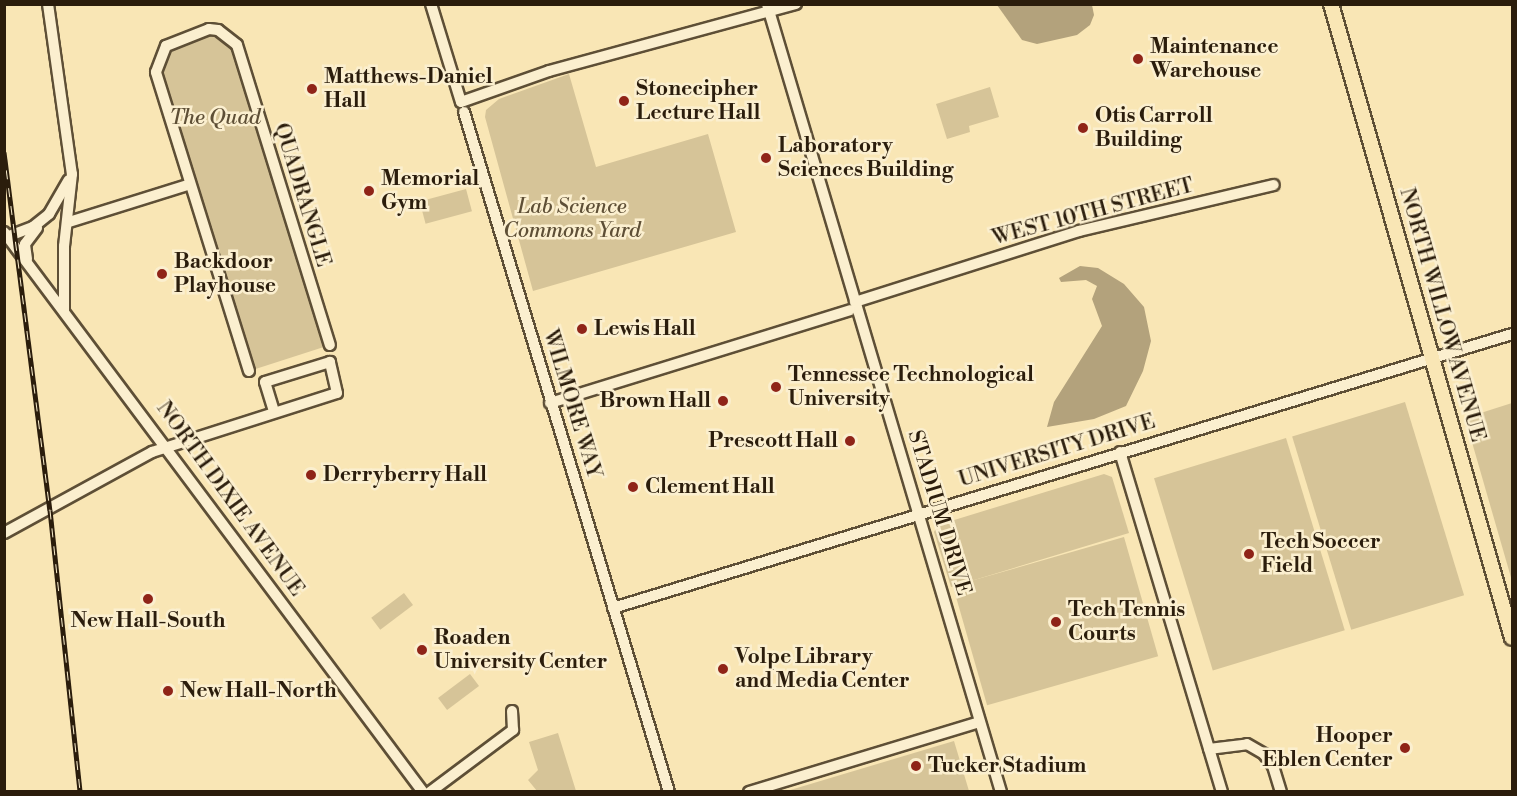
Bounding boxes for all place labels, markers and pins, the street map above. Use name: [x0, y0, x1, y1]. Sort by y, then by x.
place label: Maintenance Warehouse: [1150, 34, 1278, 84]
marker: Maintenance Warehouse: [1131, 52, 1145, 66]
place label: Matthews-Daniel Hall: [324, 64, 493, 114]
place label: Stonecipher Lecture Hall: [636, 76, 760, 126]
marker: Matthews-Daniel Hall: [305, 82, 319, 96]
marker: Stonecipher Lecture Hall: [617, 94, 631, 108]
place label: Otis Carroll Building: [1095, 103, 1213, 153]
marker: Otis Carroll Building: [1076, 121, 1090, 135]
place label: Laboratory Sciences Building: [778, 133, 953, 183]
marker: Laboratory Sciences Building: [759, 151, 773, 165]
place label: Memorial Gym: [381, 166, 479, 216]
marker: Memorial Gym: [362, 184, 376, 198]
place label: Backdoor Playhouse: [174, 249, 276, 299]
marker: Backdoor Playhouse: [155, 267, 169, 281]
place label: Lewis Hall: [594, 316, 696, 342]
marker: Lewis Hall: [575, 322, 589, 336]
place label: Tennessee Technological University: [788, 362, 1034, 412]
marker: Tennessee Technological University: [769, 380, 783, 394]
place label: Brown Hall: [599, 388, 711, 414]
marker: Brown Hall: [716, 394, 730, 408]
place label: Prescott Hall: [708, 428, 838, 454]
marker: Prescott Hall: [843, 434, 857, 448]
place label: Derryberry Hall: [323, 462, 487, 488]
marker: Derryberry Hall: [304, 468, 318, 482]
place label: Clement Hall: [645, 474, 775, 500]
marker: Clement Hall: [626, 480, 640, 494]
place label: Tech Soccer Field: [1261, 529, 1381, 579]
marker: Tech Soccer Field: [1242, 547, 1256, 561]
marker: New Hall-South: [141, 592, 155, 606]
place label: Tech Tennis Courts: [1068, 597, 1185, 647]
place label: New Hall-South: [70, 608, 226, 634]
marker: Tech Tennis Courts: [1049, 615, 1063, 629]
place label: Roaden University Center: [434, 625, 607, 675]
marker: Roaden University Center: [415, 643, 429, 657]
place label: Volpe Library and Media Center: [735, 644, 910, 694]
marker: Volpe Library and Media Center: [716, 662, 730, 676]
place label: New Hall-North: [180, 678, 337, 704]
marker: New Hall-North: [161, 684, 175, 698]
place label: Hooper Eblen Center: [1262, 723, 1393, 773]
marker: Hooper Eblen Center: [1398, 741, 1412, 755]
place label: Tucker Stadium: [928, 753, 1086, 779]
marker: Tucker Stadium: [909, 759, 923, 773]

